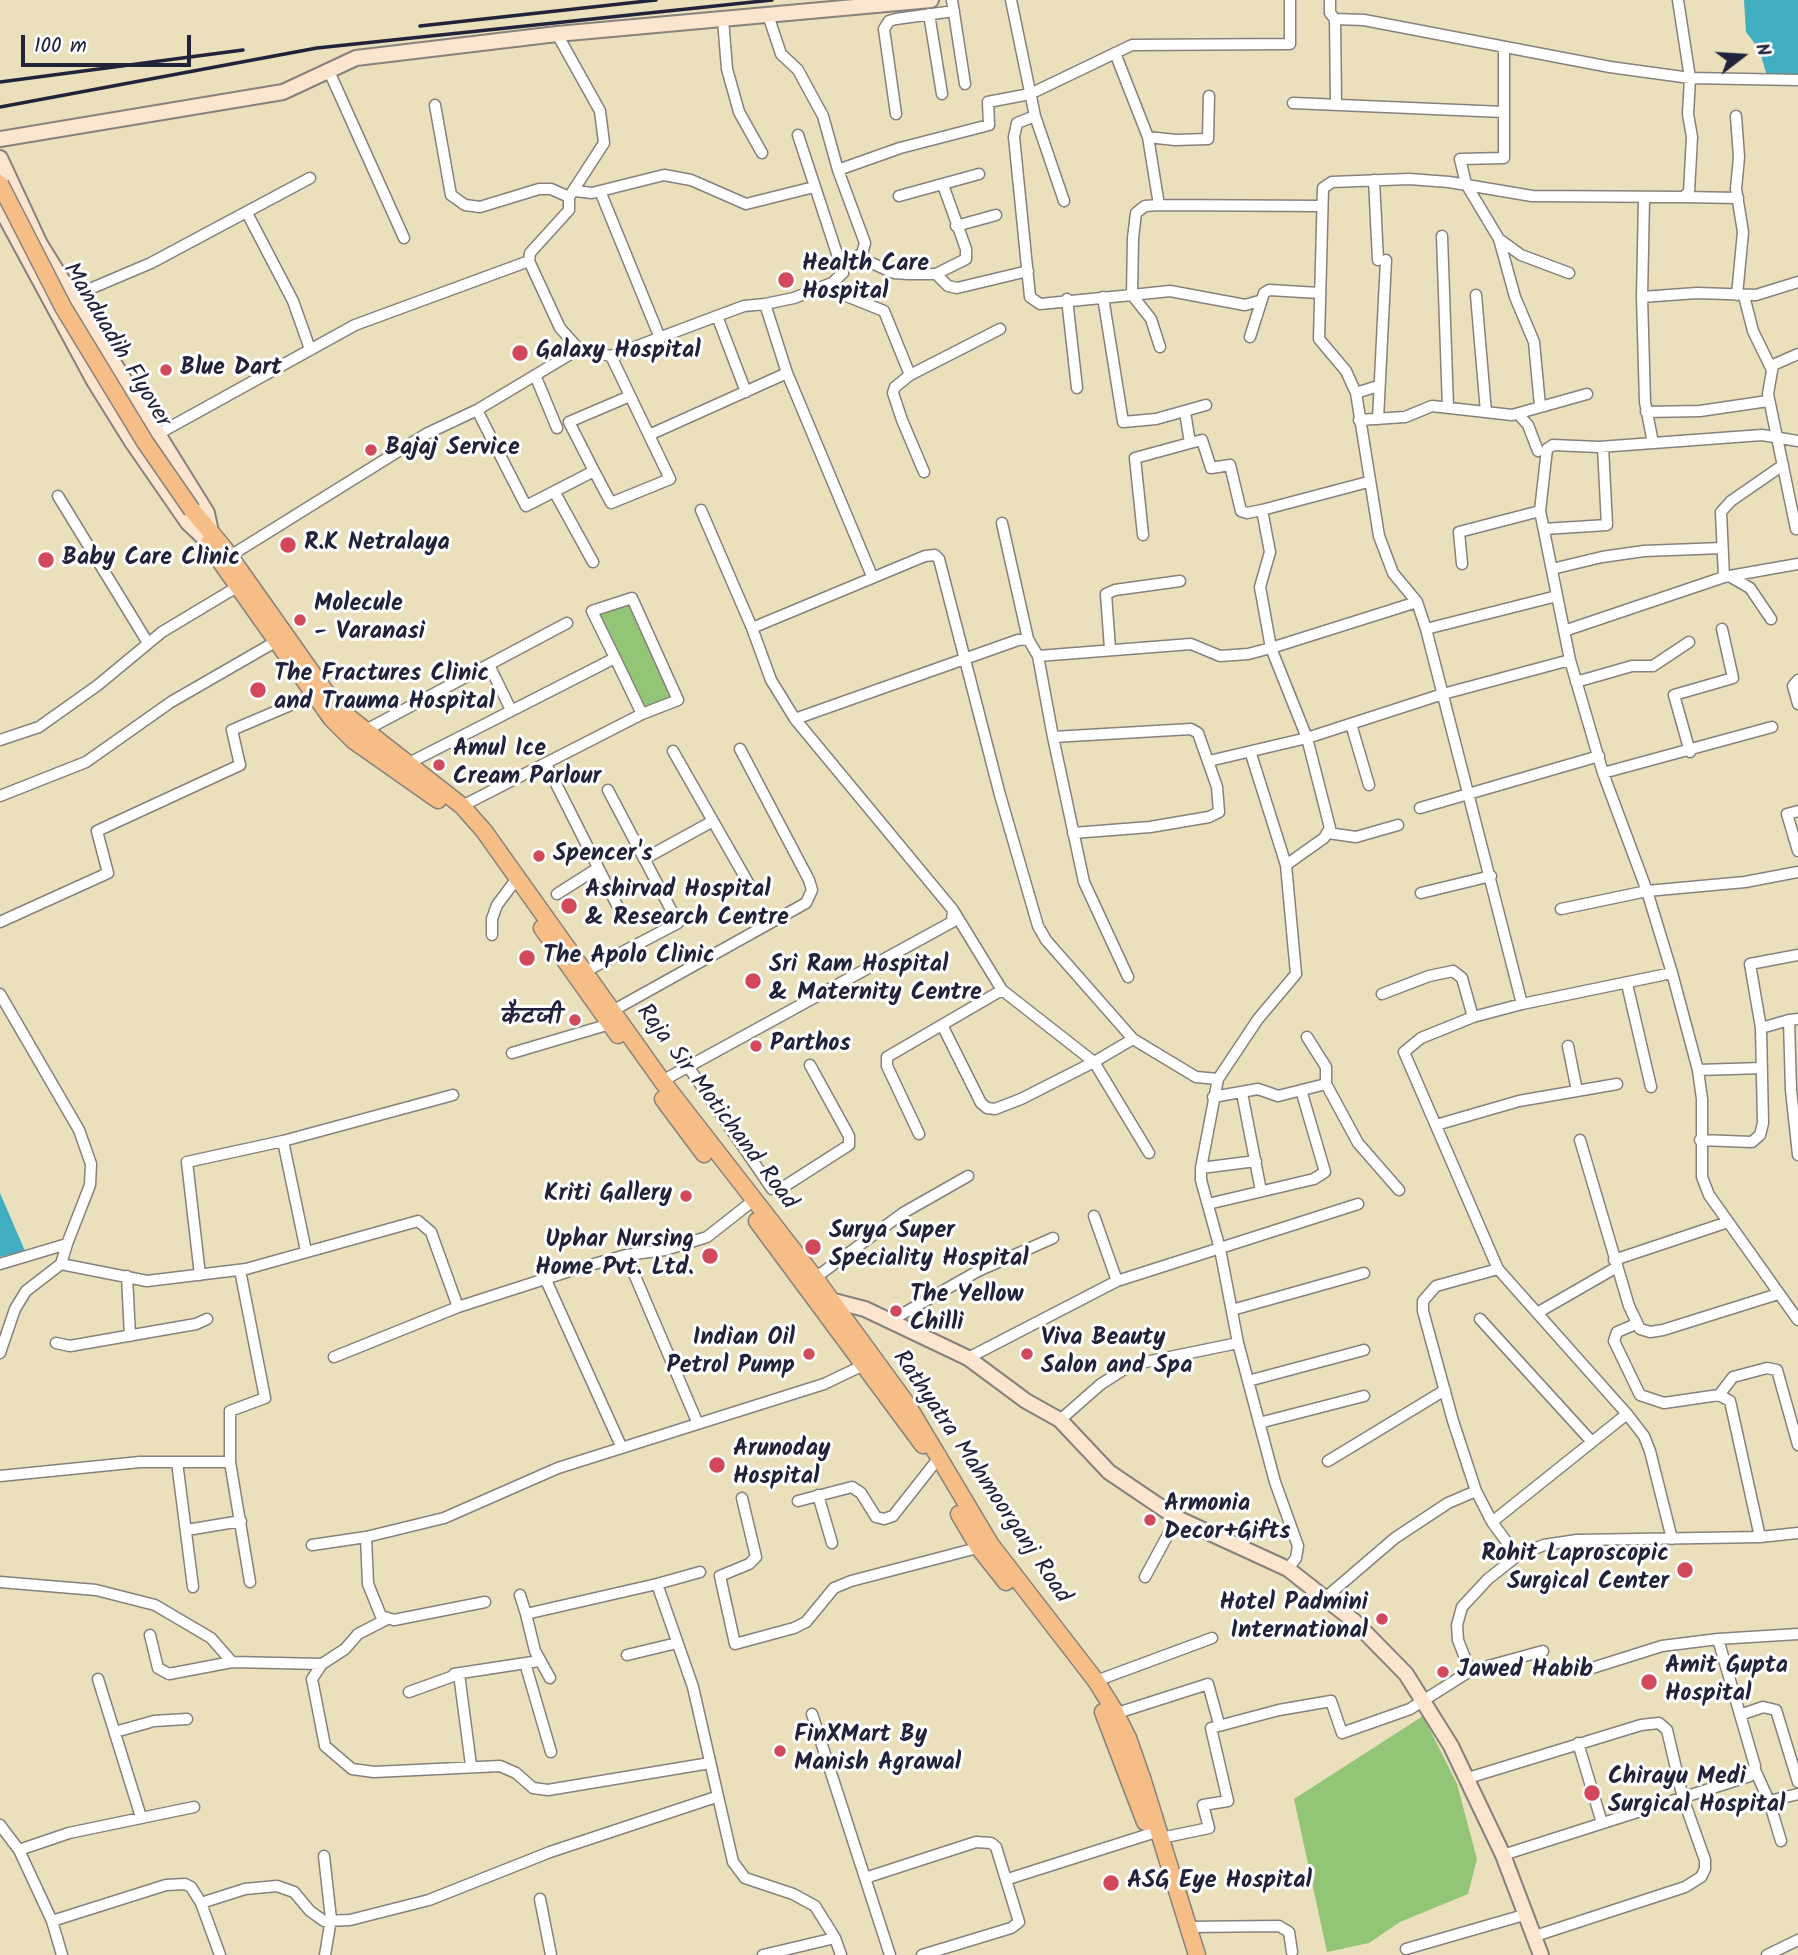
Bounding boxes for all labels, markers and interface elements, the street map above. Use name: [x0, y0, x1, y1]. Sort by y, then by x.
scale bar: [24, 21, 194, 65]
north arrow: [1707, 21, 1777, 91]
text: 100 m: [34, 30, 87, 63]
text: N: [1746, 40, 1778, 60]
place label: Health Care Hospital: [802, 252, 929, 308]
street label: Manduadih Flyover: [54, 258, 176, 434]
marker: Health Care Hospital: [776, 270, 796, 290]
place label: Galaxy Hospital: [536, 339, 701, 367]
marker: Galaxy Hospital: [510, 343, 530, 363]
place label: Blue Dart: [180, 356, 282, 384]
marker: Blue Dart: [158, 362, 174, 378]
place label: Bajaj Service: [385, 436, 520, 464]
marker: Bajaj Service: [363, 442, 379, 458]
place label: R.K Netralaya: [304, 531, 450, 559]
marker: R.K Netralaya: [278, 535, 298, 555]
place label: Baby Care Clinic: [62, 546, 240, 574]
marker: Baby Care Clinic: [36, 550, 56, 570]
place label: Molecule - Varanasi: [314, 592, 425, 648]
marker: Molecule - Varanasi: [292, 612, 308, 628]
place label: The Fractures Clinic and Trauma Hospital: [274, 662, 495, 718]
marker: The Fractures Clinic and Trauma Hospital: [248, 680, 268, 700]
place label: Amul Ice Cream Parlour: [453, 737, 601, 793]
marker: Amul Ice Cream Parlour: [431, 757, 447, 773]
place label: Spencer's: [553, 842, 653, 870]
marker: Spencer's: [531, 848, 547, 864]
place label: Ashirvad Hospital & Research Centre: [585, 878, 789, 934]
marker: Ashirvad Hospital & Research Centre: [559, 896, 579, 916]
place label: The Apolo Clinic: [543, 944, 715, 972]
marker: The Apolo Clinic: [517, 948, 537, 968]
place label: Sri Ram Hospital & Maternity Centre: [769, 953, 982, 1009]
marker: Sri Ram Hospital & Maternity Centre: [743, 971, 763, 991]
street label: Raja Sir Motichand Road: [628, 999, 802, 1217]
place label: कैटजी: [501, 1006, 561, 1034]
marker: कैटजी: [567, 1012, 583, 1028]
place label: Parthos: [770, 1032, 851, 1060]
marker: Parthos: [748, 1038, 764, 1054]
place label: Kriti Gallery: [544, 1182, 672, 1210]
marker: Kriti Gallery: [678, 1188, 694, 1204]
place label: Surya Super Speciality Hospital: [829, 1219, 1029, 1275]
place label: Uphar Nursing Home Pvt. Ltd.: [535, 1228, 694, 1284]
marker: Surya Super Speciality Hospital: [803, 1237, 823, 1257]
marker: Uphar Nursing Home Pvt. Ltd.: [700, 1246, 720, 1266]
place label: The Yellow Chilli: [910, 1283, 1023, 1339]
marker: The Yellow Chilli: [888, 1303, 904, 1319]
place label: Indian Oil Petrol Pump: [667, 1326, 795, 1382]
place label: Viva Beauty Salon and Spa: [1041, 1326, 1192, 1382]
marker: Indian Oil Petrol Pump: [801, 1346, 817, 1362]
street label: Rathyatra Mahmoorganj Road: [884, 1346, 1076, 1610]
marker: Viva Beauty Salon and Spa: [1019, 1346, 1035, 1362]
place label: Arunoday Hospital: [733, 1437, 830, 1493]
marker: Arunoday Hospital: [707, 1455, 727, 1475]
place label: Armonia Decor+Gifts: [1164, 1492, 1291, 1548]
marker: Armonia Decor+Gifts: [1142, 1512, 1158, 1528]
place label: Rohit Laproscopic Surgical Center: [1481, 1542, 1669, 1598]
marker: Rohit Laproscopic Surgical Center: [1675, 1560, 1695, 1580]
place label: Hotel Padmini International: [1219, 1591, 1368, 1647]
marker: Hotel Padmini International: [1374, 1611, 1390, 1627]
place label: Amit Gupta Hospital: [1665, 1654, 1788, 1710]
place label: Jawed Habib: [1457, 1658, 1593, 1686]
marker: Jawed Habib: [1435, 1664, 1451, 1680]
marker: Amit Gupta Hospital: [1639, 1672, 1659, 1692]
place label: FinXMart By Manish Agrawal: [794, 1723, 961, 1779]
marker: FinXMart By Manish Agrawal: [772, 1743, 788, 1759]
place label: Chirayu Medi Surgical Hospital: [1608, 1765, 1785, 1821]
marker: Chirayu Medi Surgical Hospital: [1582, 1783, 1602, 1803]
place label: ASG Eye Hospital: [1127, 1869, 1312, 1897]
marker: ASG Eye Hospital: [1101, 1873, 1121, 1893]

